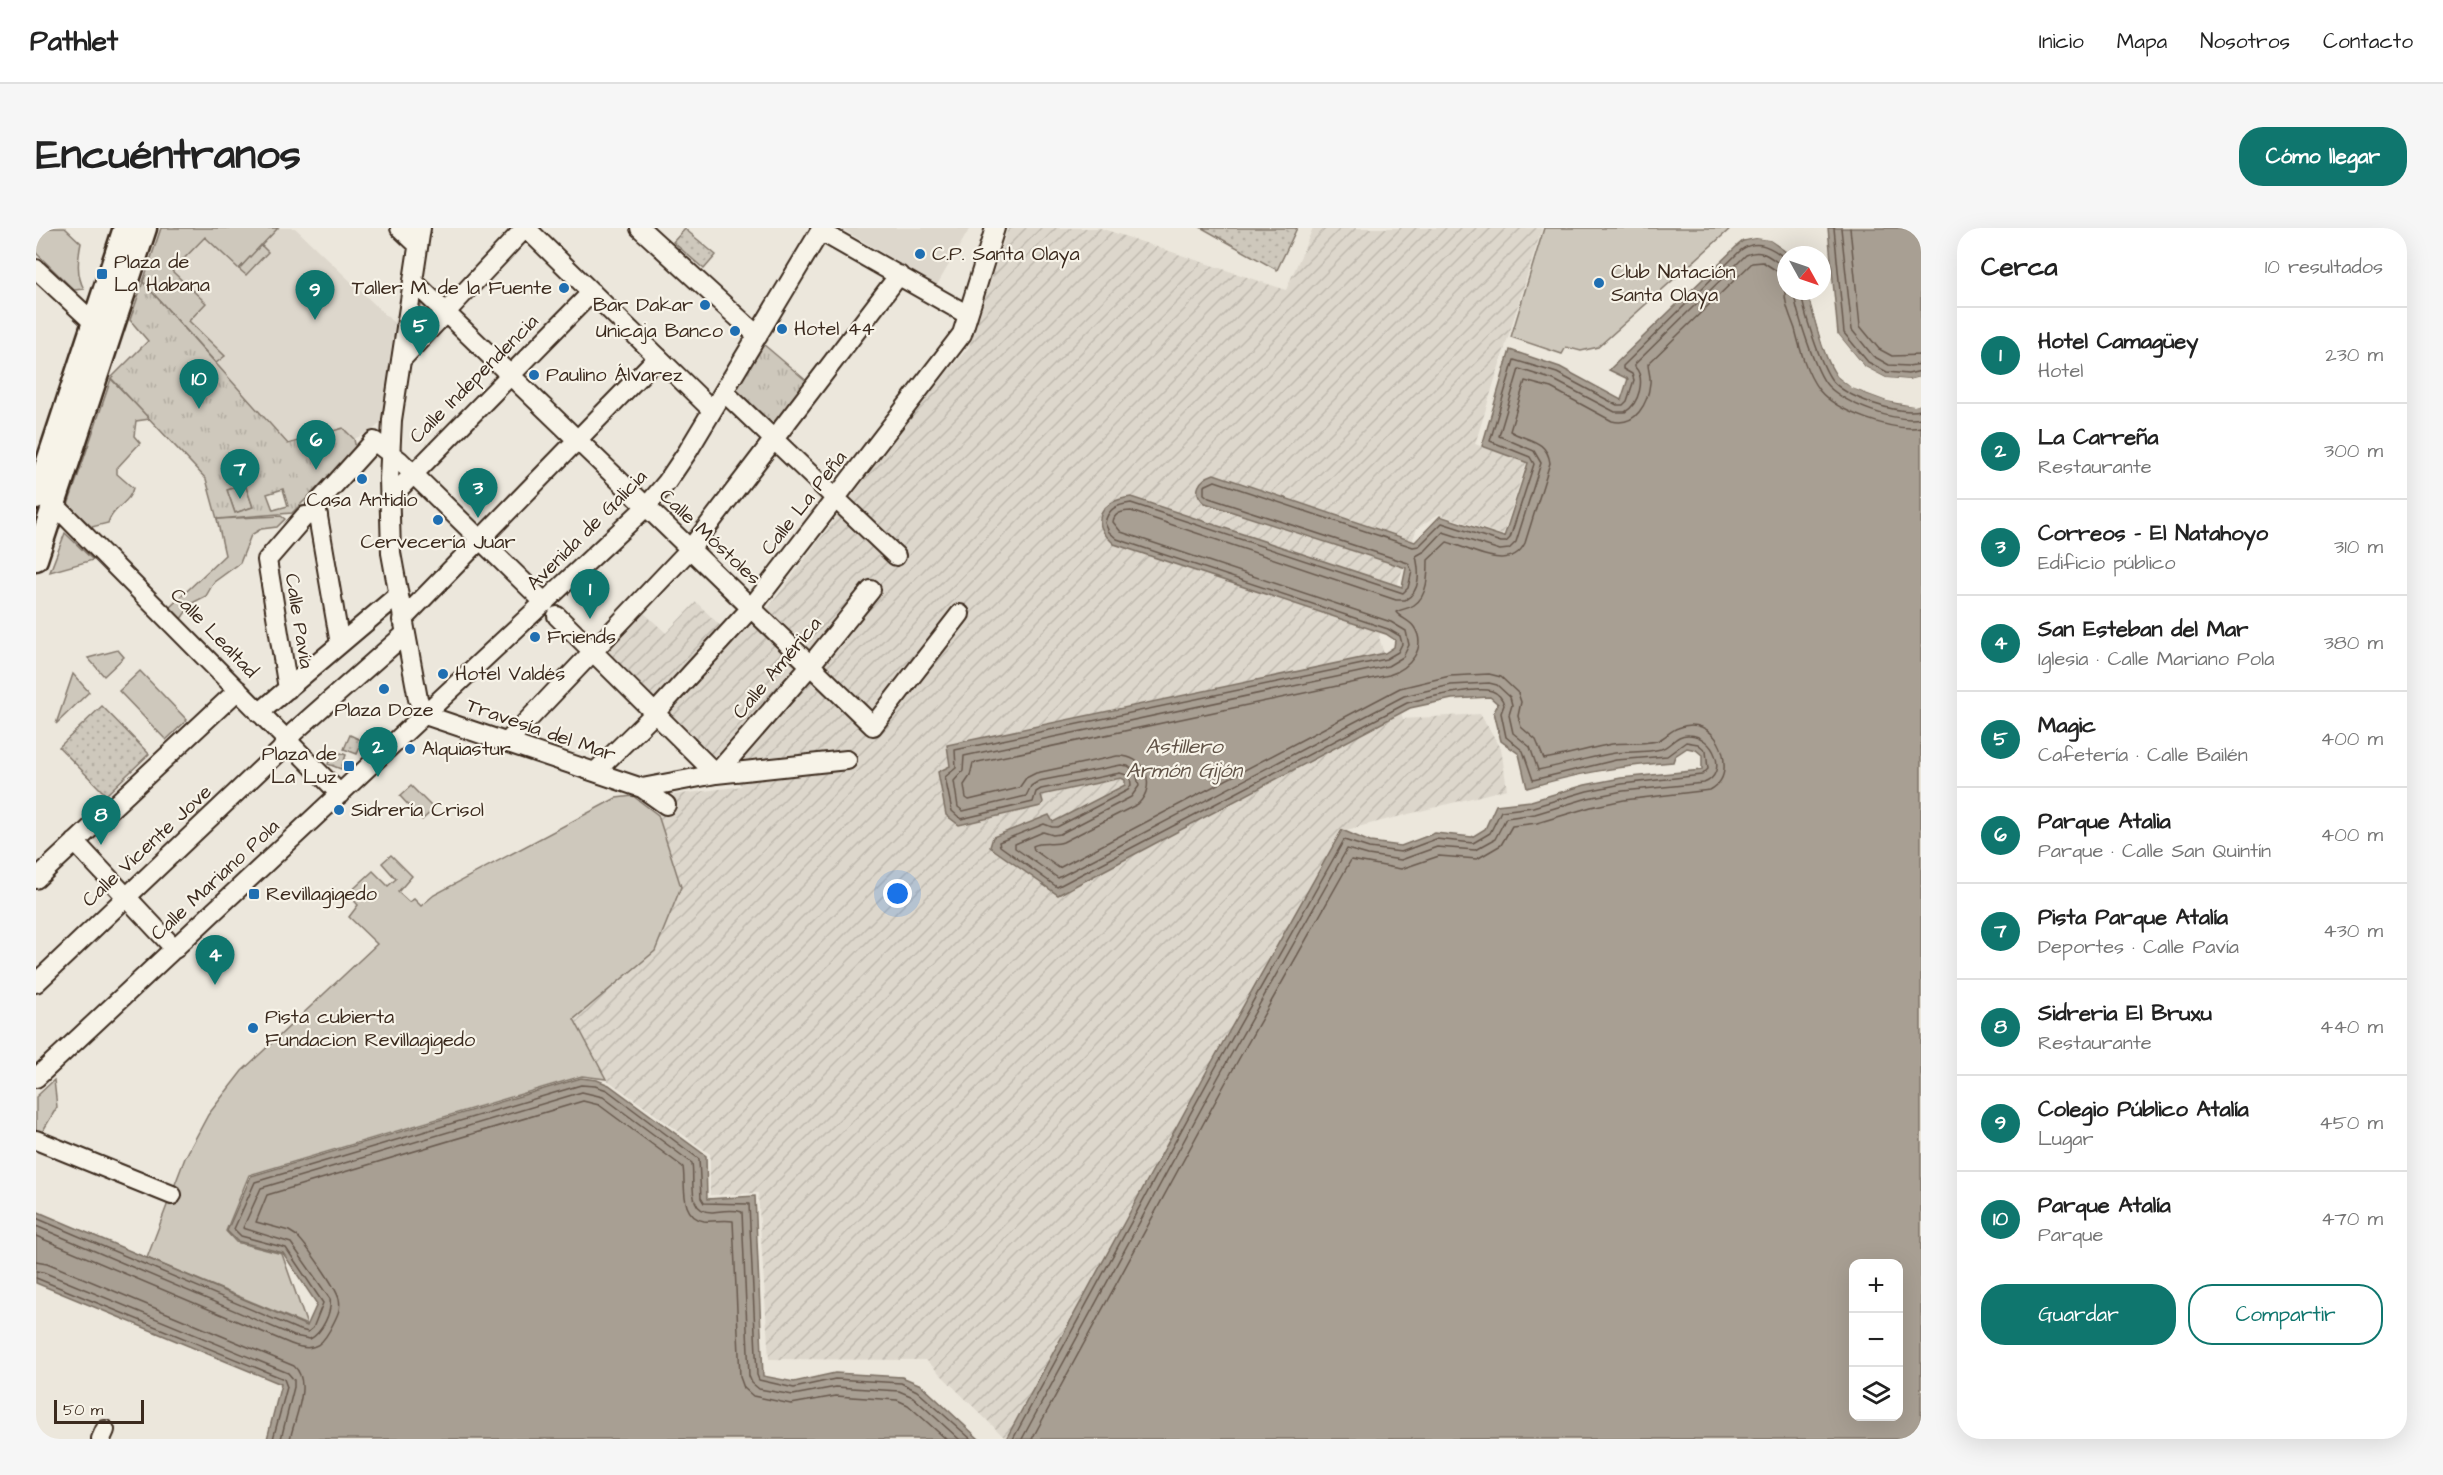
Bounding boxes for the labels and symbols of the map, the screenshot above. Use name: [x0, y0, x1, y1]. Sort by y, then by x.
place label: C.P. Santa Olaya: [932, 240, 1080, 269]
north arrow: [1777, 246, 1831, 300]
marker: C.P. Santa Olaya: [913, 247, 927, 261]
place label: Plaza de La Habana: [114, 248, 210, 299]
place label: Club Natación Santa Olaya: [1611, 258, 1736, 310]
marker: Plaza de La Habana: [95, 267, 109, 281]
pin: 9: [296, 270, 334, 320]
place label: Taller M. de la Fuente: [352, 274, 552, 302]
marker: Club Natación Santa Olaya: [1592, 276, 1606, 290]
marker: Taller M. de la Fuente: [557, 281, 571, 295]
place label: Bar Dakar: [593, 291, 693, 319]
marker: Bar Dakar: [698, 298, 712, 312]
pin: 5: [400, 306, 440, 356]
street label: Calle Independencia: [403, 308, 545, 450]
place label: Hotel 44: [794, 315, 875, 343]
place label: Unicaja Banco: [596, 317, 723, 345]
marker: Hotel 44: [775, 322, 789, 336]
marker: Unicaja Banco: [728, 324, 742, 338]
pin: 10: [180, 360, 218, 409]
place label: Paulino Álvarez: [546, 361, 683, 389]
marker: Paulino Álvarez: [527, 368, 541, 382]
pin: 6: [296, 420, 336, 470]
street label: Calle La Peña: [754, 445, 854, 561]
pin: 7: [220, 450, 260, 499]
street label: Avenida de Galicia: [520, 463, 654, 597]
pin: 3: [458, 468, 498, 518]
marker: Casa Antidio: [355, 472, 369, 486]
street label: Calle Móstoles: [653, 482, 767, 592]
place label: Casa Antidio: [306, 486, 418, 514]
marker: Cervecería Juar: [431, 513, 445, 527]
place label: Cervecería Juar: [361, 528, 515, 556]
pin: 1: [570, 570, 610, 619]
street label: Calle Pavía: [278, 571, 320, 671]
street label: Calle Lealtad: [164, 582, 264, 684]
street label: Calle América: [726, 611, 828, 725]
place label: Friends: [547, 623, 616, 651]
marker: Friends: [528, 630, 542, 644]
place label: Hotel Valdés: [455, 660, 565, 688]
marker: Hotel Valdés: [436, 667, 450, 681]
marker: Plaza Doze: [377, 682, 391, 696]
street label: Travesía del Mar: [463, 691, 619, 769]
place label: Plaza Doze: [334, 696, 434, 724]
pin: 2: [358, 728, 398, 777]
water label: Astillero Armón Gijón: [1126, 732, 1243, 785]
place label: Alquiastur: [422, 735, 511, 763]
place label: Plaza de La Luz: [262, 740, 337, 791]
marker: Alquiastur: [403, 742, 417, 756]
marker: Plaza de La Luz: [342, 759, 356, 773]
street label: Calle Vicente Jove: [76, 778, 218, 914]
pin: 8: [82, 796, 120, 845]
place label: Sidrería Crisol: [351, 796, 484, 824]
marker: Sidrería Crisol: [332, 803, 346, 817]
street label: Calle Mariano Pola: [144, 813, 286, 947]
your location: [883, 879, 912, 908]
place label: Revillagigedo: [266, 880, 377, 909]
marker: Revillagigedo: [247, 887, 261, 901]
pin: 4: [196, 936, 234, 985]
place label: Pista cubierta Fundacion Revillagigedo: [265, 1003, 475, 1055]
marker: Pista cubierta Fundacion Revillagigedo: [246, 1021, 260, 1035]
scale bar: [54, 1397, 144, 1424]

